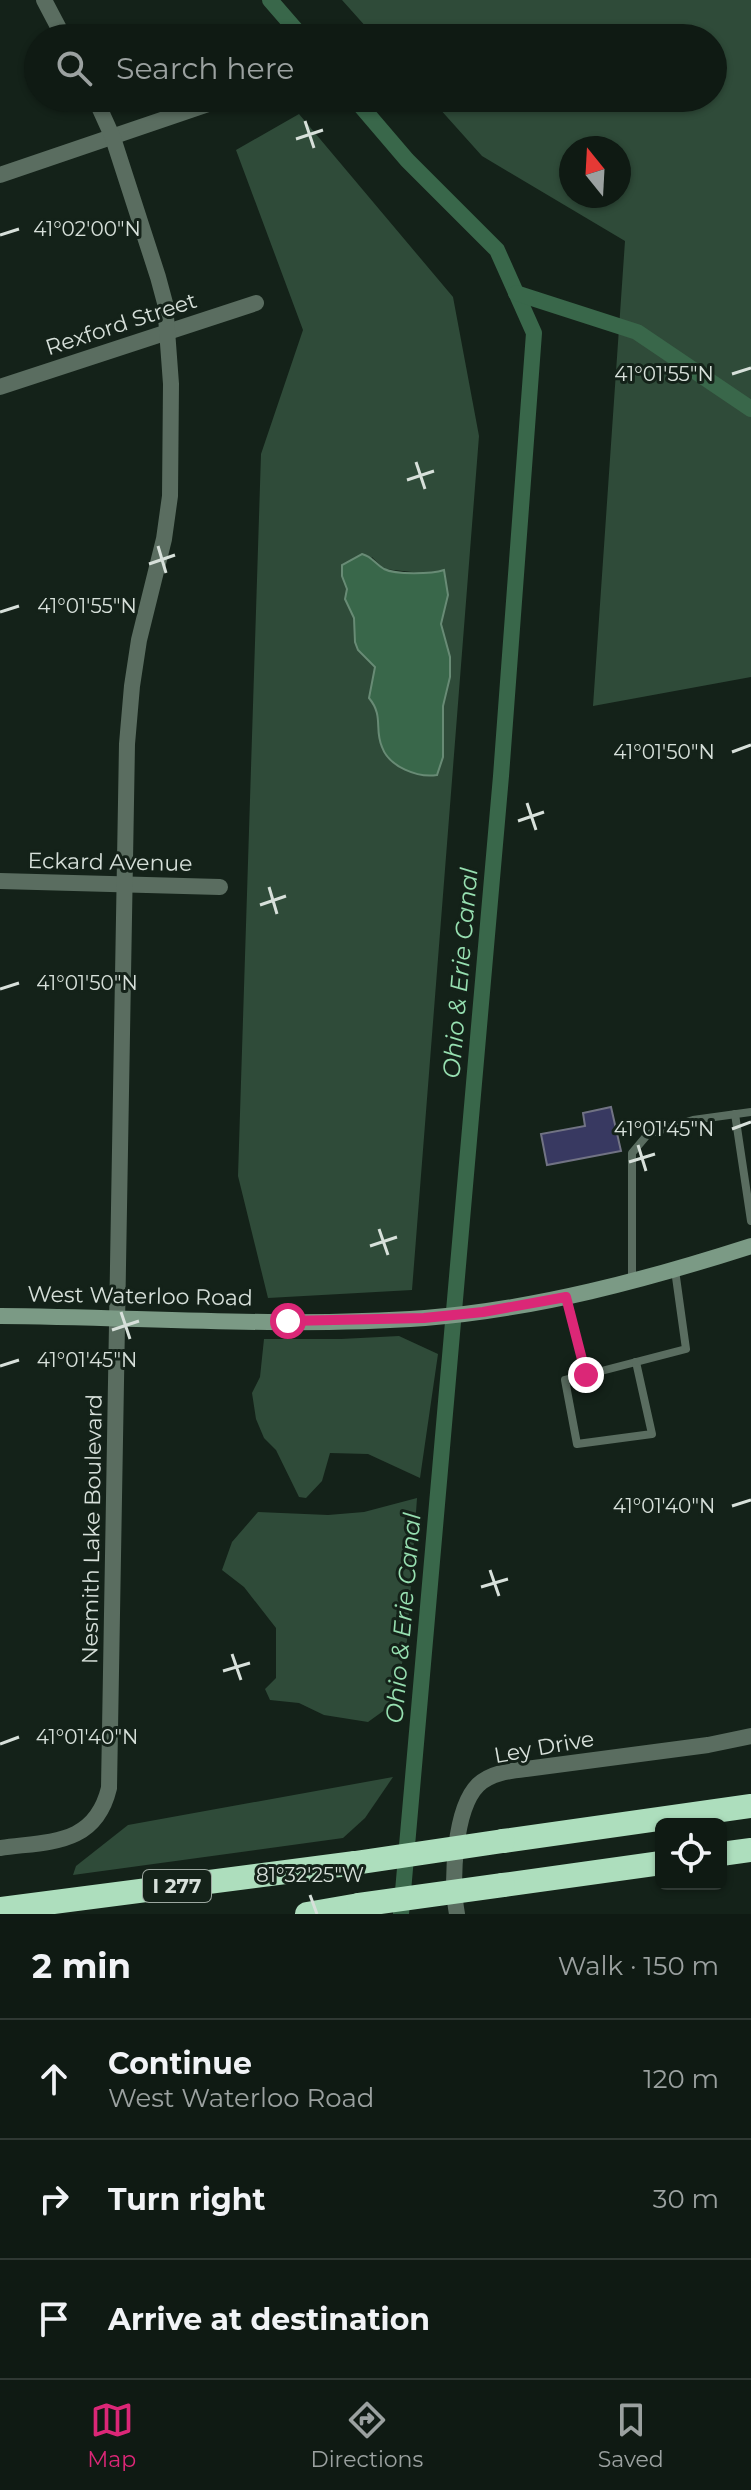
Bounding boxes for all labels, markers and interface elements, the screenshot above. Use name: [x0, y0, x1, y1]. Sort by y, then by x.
search box: [24, 24, 727, 112]
icon: search: [52, 46, 96, 90]
text: Search here: [116, 50, 294, 87]
north arrow: [559, 136, 631, 208]
text: 41°02'00"N: [33, 217, 141, 241]
street label: Rexford Street: [42, 287, 200, 361]
text: 41°01'55"N: [614, 362, 714, 386]
text: 41°01'55"N: [37, 594, 137, 618]
text: 41°01'50"N: [613, 740, 715, 764]
street label: Eckard Avenue: [27, 847, 193, 877]
water label: Ohio & Erie Canal: [436, 866, 484, 1079]
text: 41°01'50"N: [36, 971, 138, 995]
text: 41°01'45"N: [614, 1117, 714, 1141]
street label: West Waterloo Road: [27, 1281, 253, 1311]
route start: [270, 1303, 306, 1339]
text: 41°01'45"N: [37, 1348, 137, 1372]
route end: [568, 1357, 604, 1393]
street label: Nesmith Lake Boulevard: [76, 1394, 108, 1664]
text: 41°01'40"N: [613, 1494, 715, 1518]
water label: Ohio & Erie Canal: [379, 1511, 427, 1724]
text: 41°01'40"N: [36, 1725, 138, 1749]
street label: Ley Drive: [492, 1725, 596, 1769]
map controls: [655, 1818, 727, 1890]
button: locate: [655, 1818, 727, 1890]
text: 81°32'25"W: [256, 1863, 364, 1887]
road number: I 277: [143, 1870, 211, 1902]
text: 2 min: [32, 1945, 131, 1987]
text: Walk · 150 m: [558, 1950, 719, 1982]
text: Continue: [108, 2045, 252, 2082]
icon: ahead: [32, 2057, 76, 2101]
text: 120 m: [643, 2063, 719, 2095]
text: West Waterloo Road: [108, 2082, 374, 2114]
icon: right: [32, 2177, 76, 2221]
text: Turn right: [108, 2181, 265, 2218]
text: 30 m: [653, 2183, 719, 2215]
icon: arrive: [32, 2297, 76, 2341]
text: Arrive at destination: [108, 2301, 430, 2338]
tab: Map: [87, 2398, 136, 2473]
tab: Directions: [311, 2398, 423, 2473]
tab: Saved: [598, 2398, 664, 2473]

